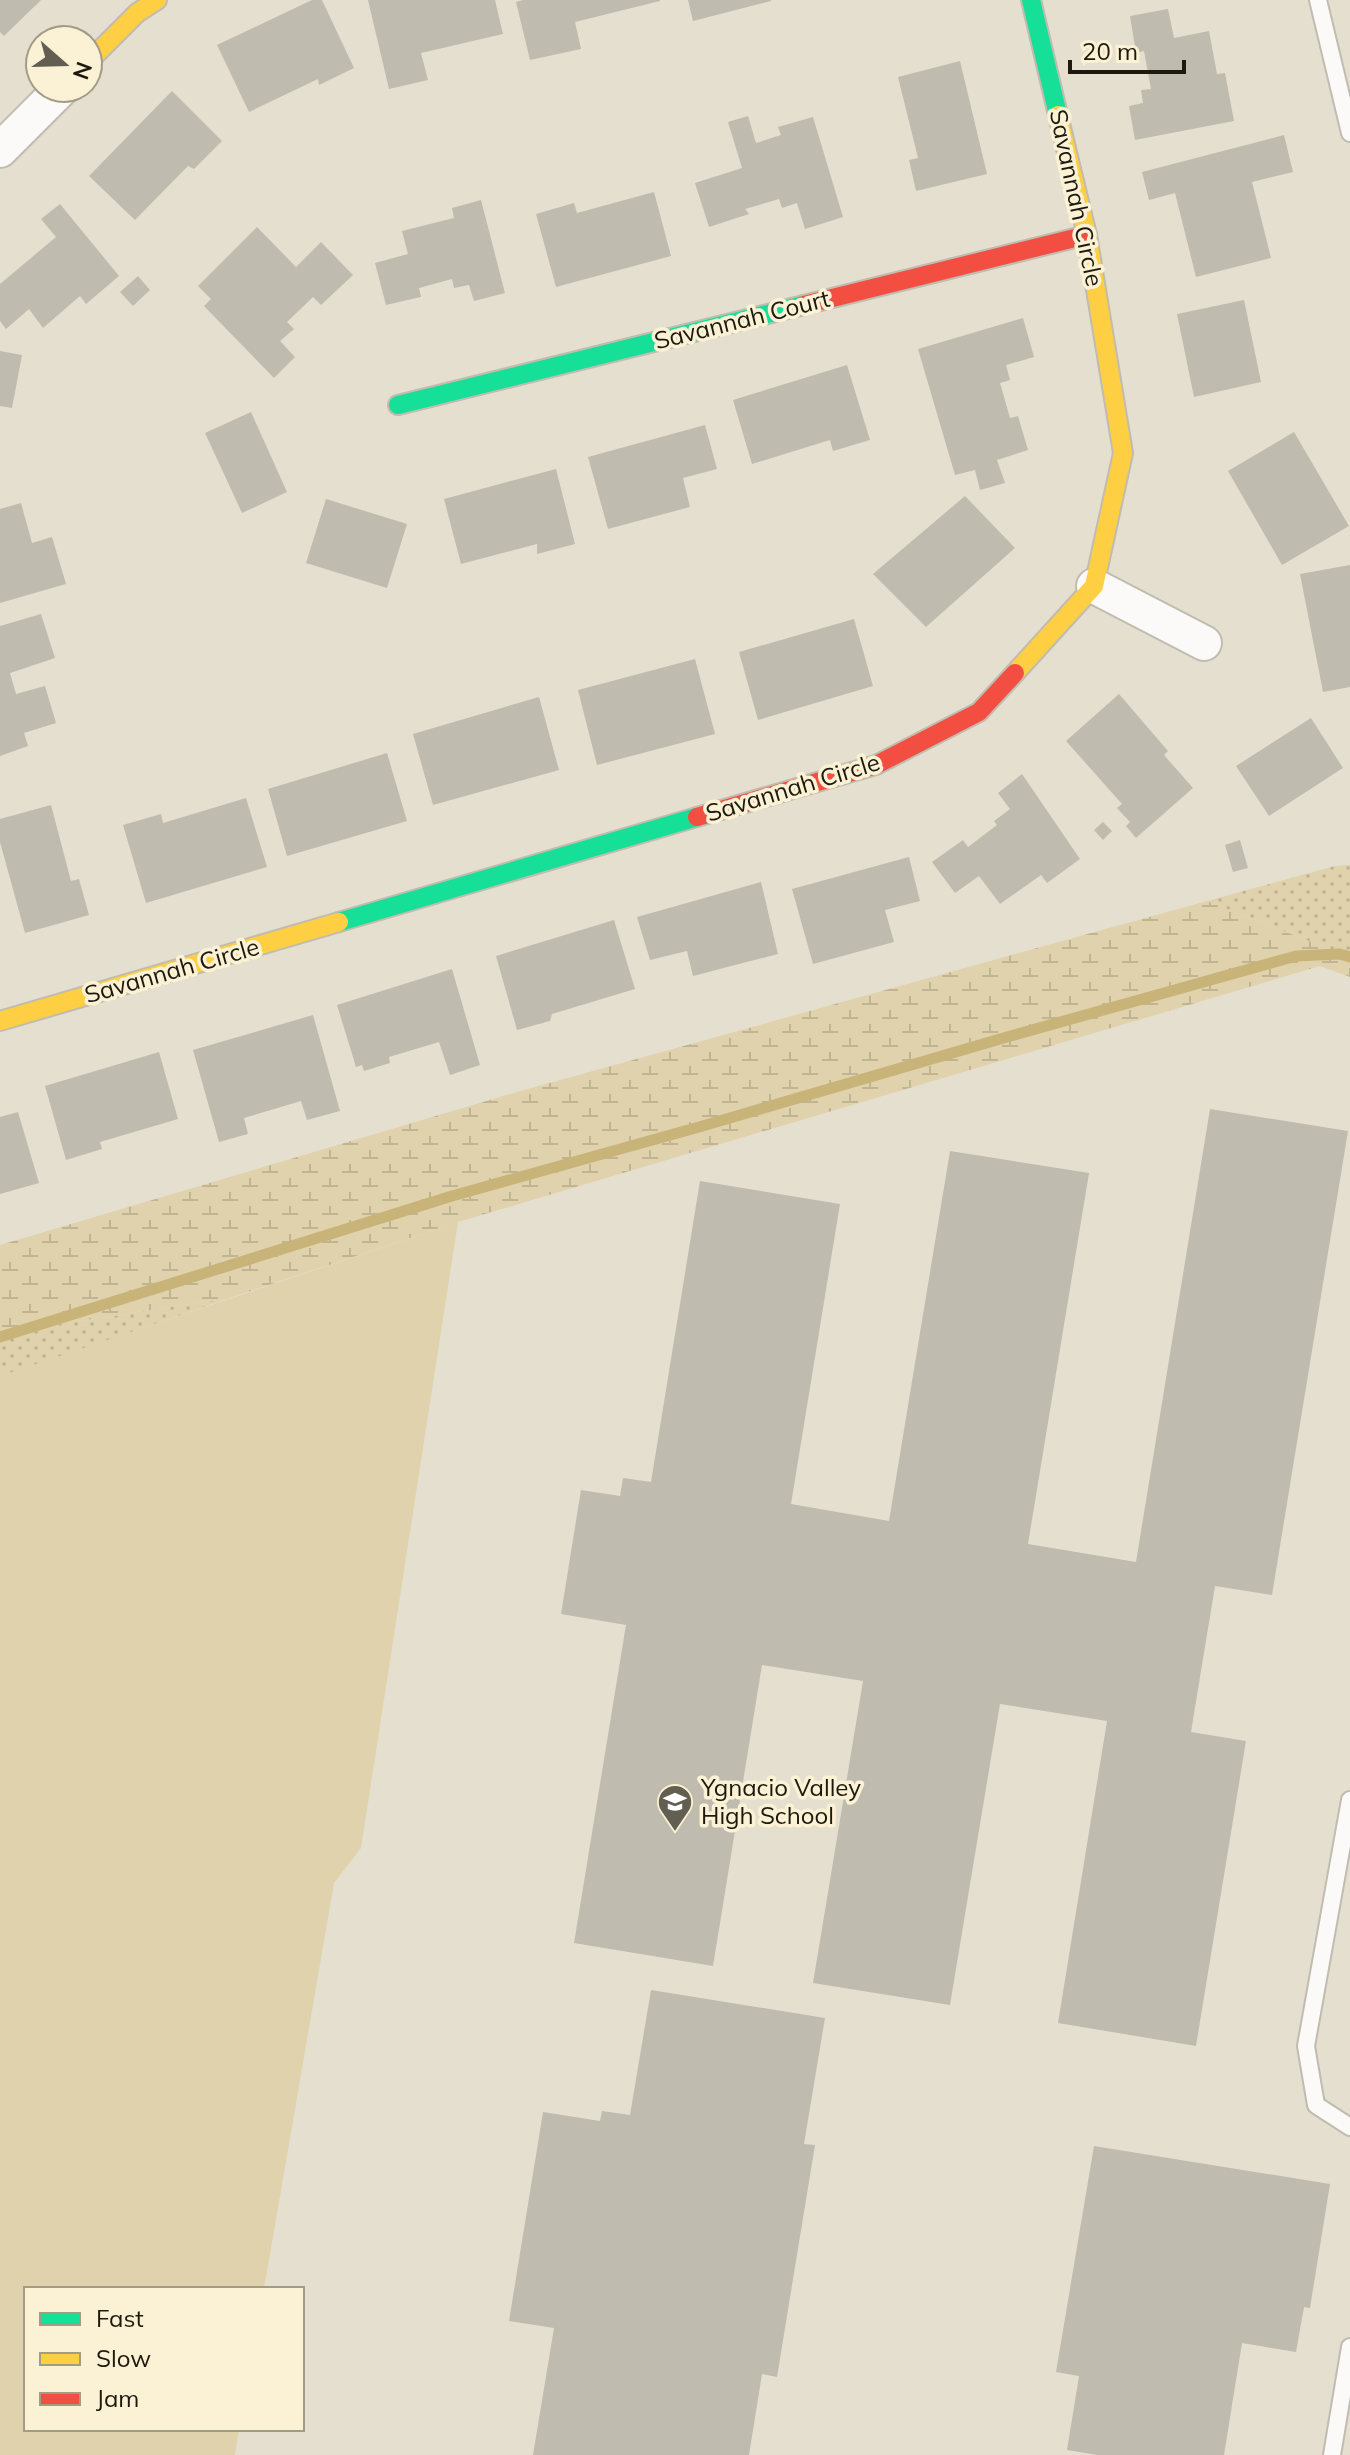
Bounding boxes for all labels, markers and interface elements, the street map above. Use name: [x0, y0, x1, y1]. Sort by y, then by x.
north arrow: [24, 24, 104, 104]
scale bar: [1070, 24, 1184, 74]
text: 20 m: [1082, 36, 1138, 66]
text: N: [67, 58, 99, 83]
street label: Savannah Circle: [1044, 106, 1110, 289]
street label: Savannah Court: [651, 283, 833, 355]
street label: Savannah Circle: [702, 746, 883, 828]
street label: Savannah Circle: [81, 931, 263, 1009]
place label: Ygnacio Valley High School: [700, 1772, 861, 1830]
school or university icon: Ygnacio Valley High School: [656, 1783, 694, 1833]
legend: [24, 2287, 304, 2431]
text: Fast: [96, 2303, 144, 2333]
text: Slow: [96, 2343, 151, 2373]
text: Jam: [96, 2383, 139, 2413]

